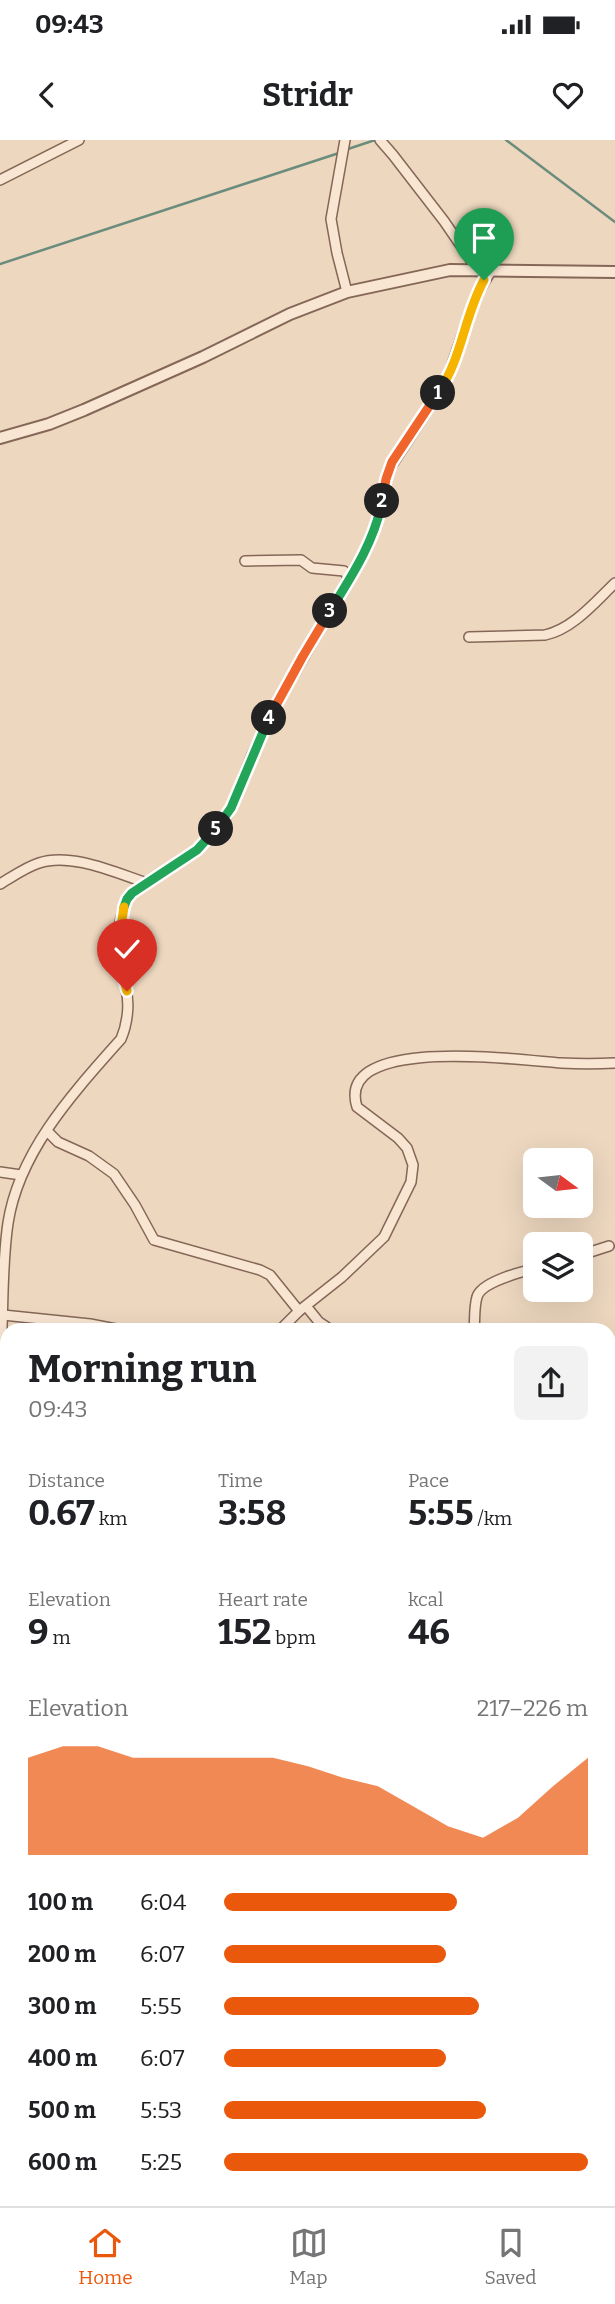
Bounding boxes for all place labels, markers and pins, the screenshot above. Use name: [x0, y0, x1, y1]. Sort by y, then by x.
pin: [454, 208, 514, 280]
pin: 1: [420, 376, 456, 410]
pin: 2: [364, 484, 400, 518]
pin: 3: [312, 594, 348, 629]
pin: 4: [252, 700, 286, 736]
pin: 5: [198, 812, 234, 846]
pin: [97, 919, 157, 991]

